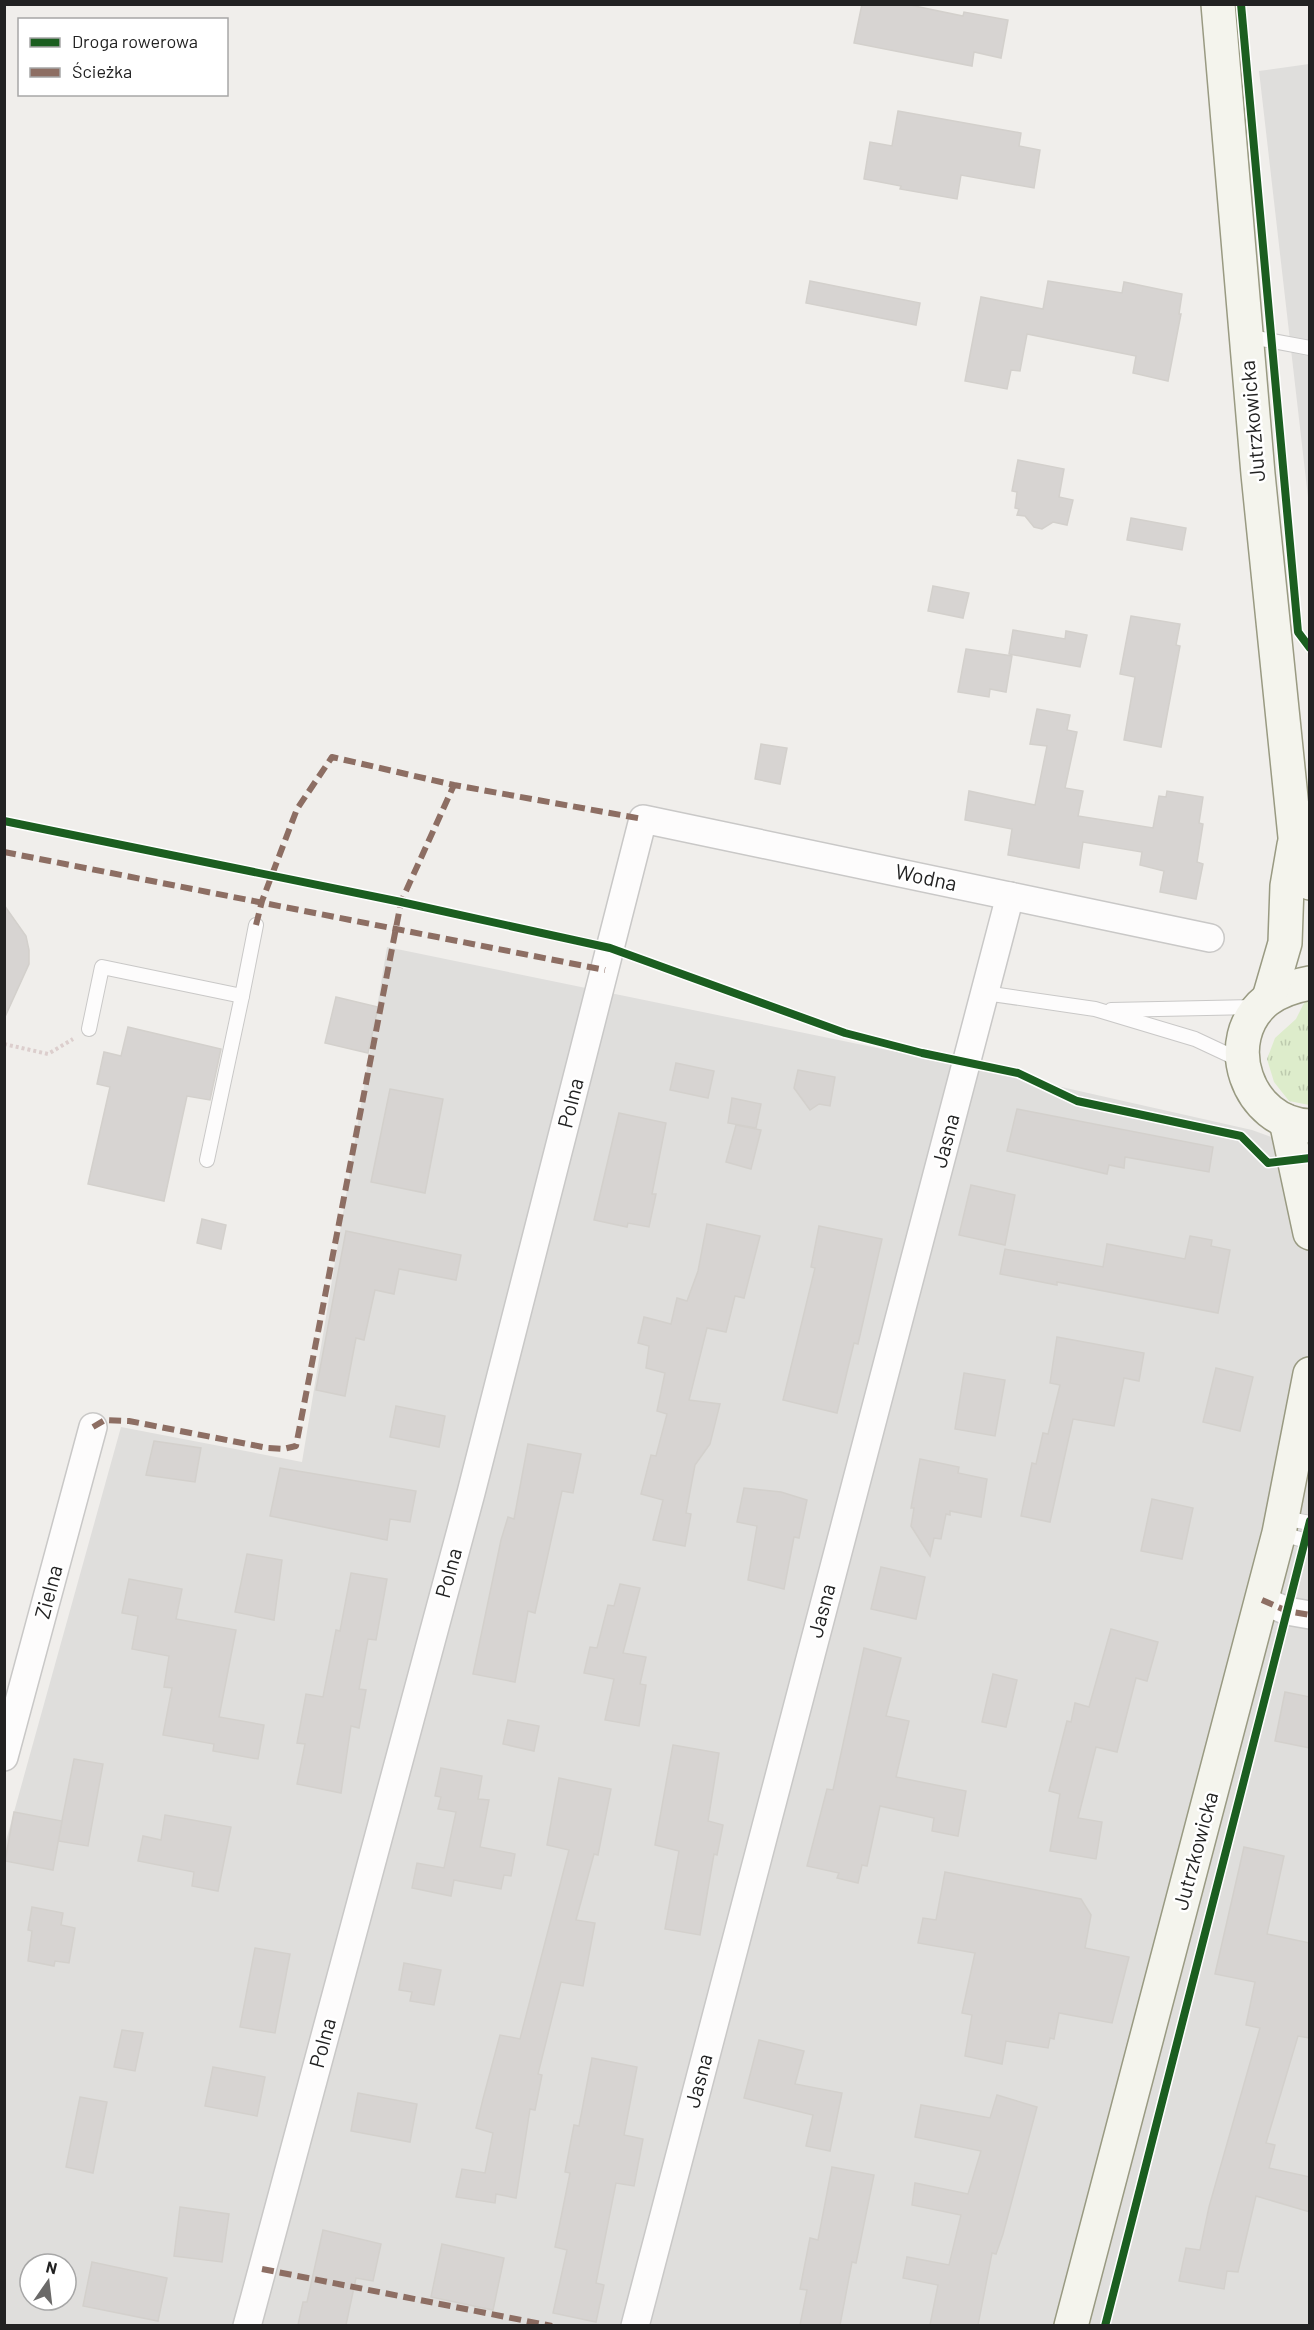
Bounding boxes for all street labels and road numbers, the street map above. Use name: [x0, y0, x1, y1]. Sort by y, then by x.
street label: Jutrzkowicka: [1234, 359, 1269, 483]
street label: Wodna: [893, 858, 959, 895]
street label: Polna: [551, 1075, 588, 1130]
street label: Jasna: [925, 1111, 964, 1170]
street label: Polna: [429, 1545, 466, 1600]
street label: Zielna: [28, 1562, 67, 1621]
street label: Jasna: [801, 1581, 840, 1640]
street label: Jutrzkowicka: [1167, 1789, 1222, 1913]
street label: Polna: [303, 2015, 340, 2070]
street label: Jasna: [678, 2051, 717, 2110]

